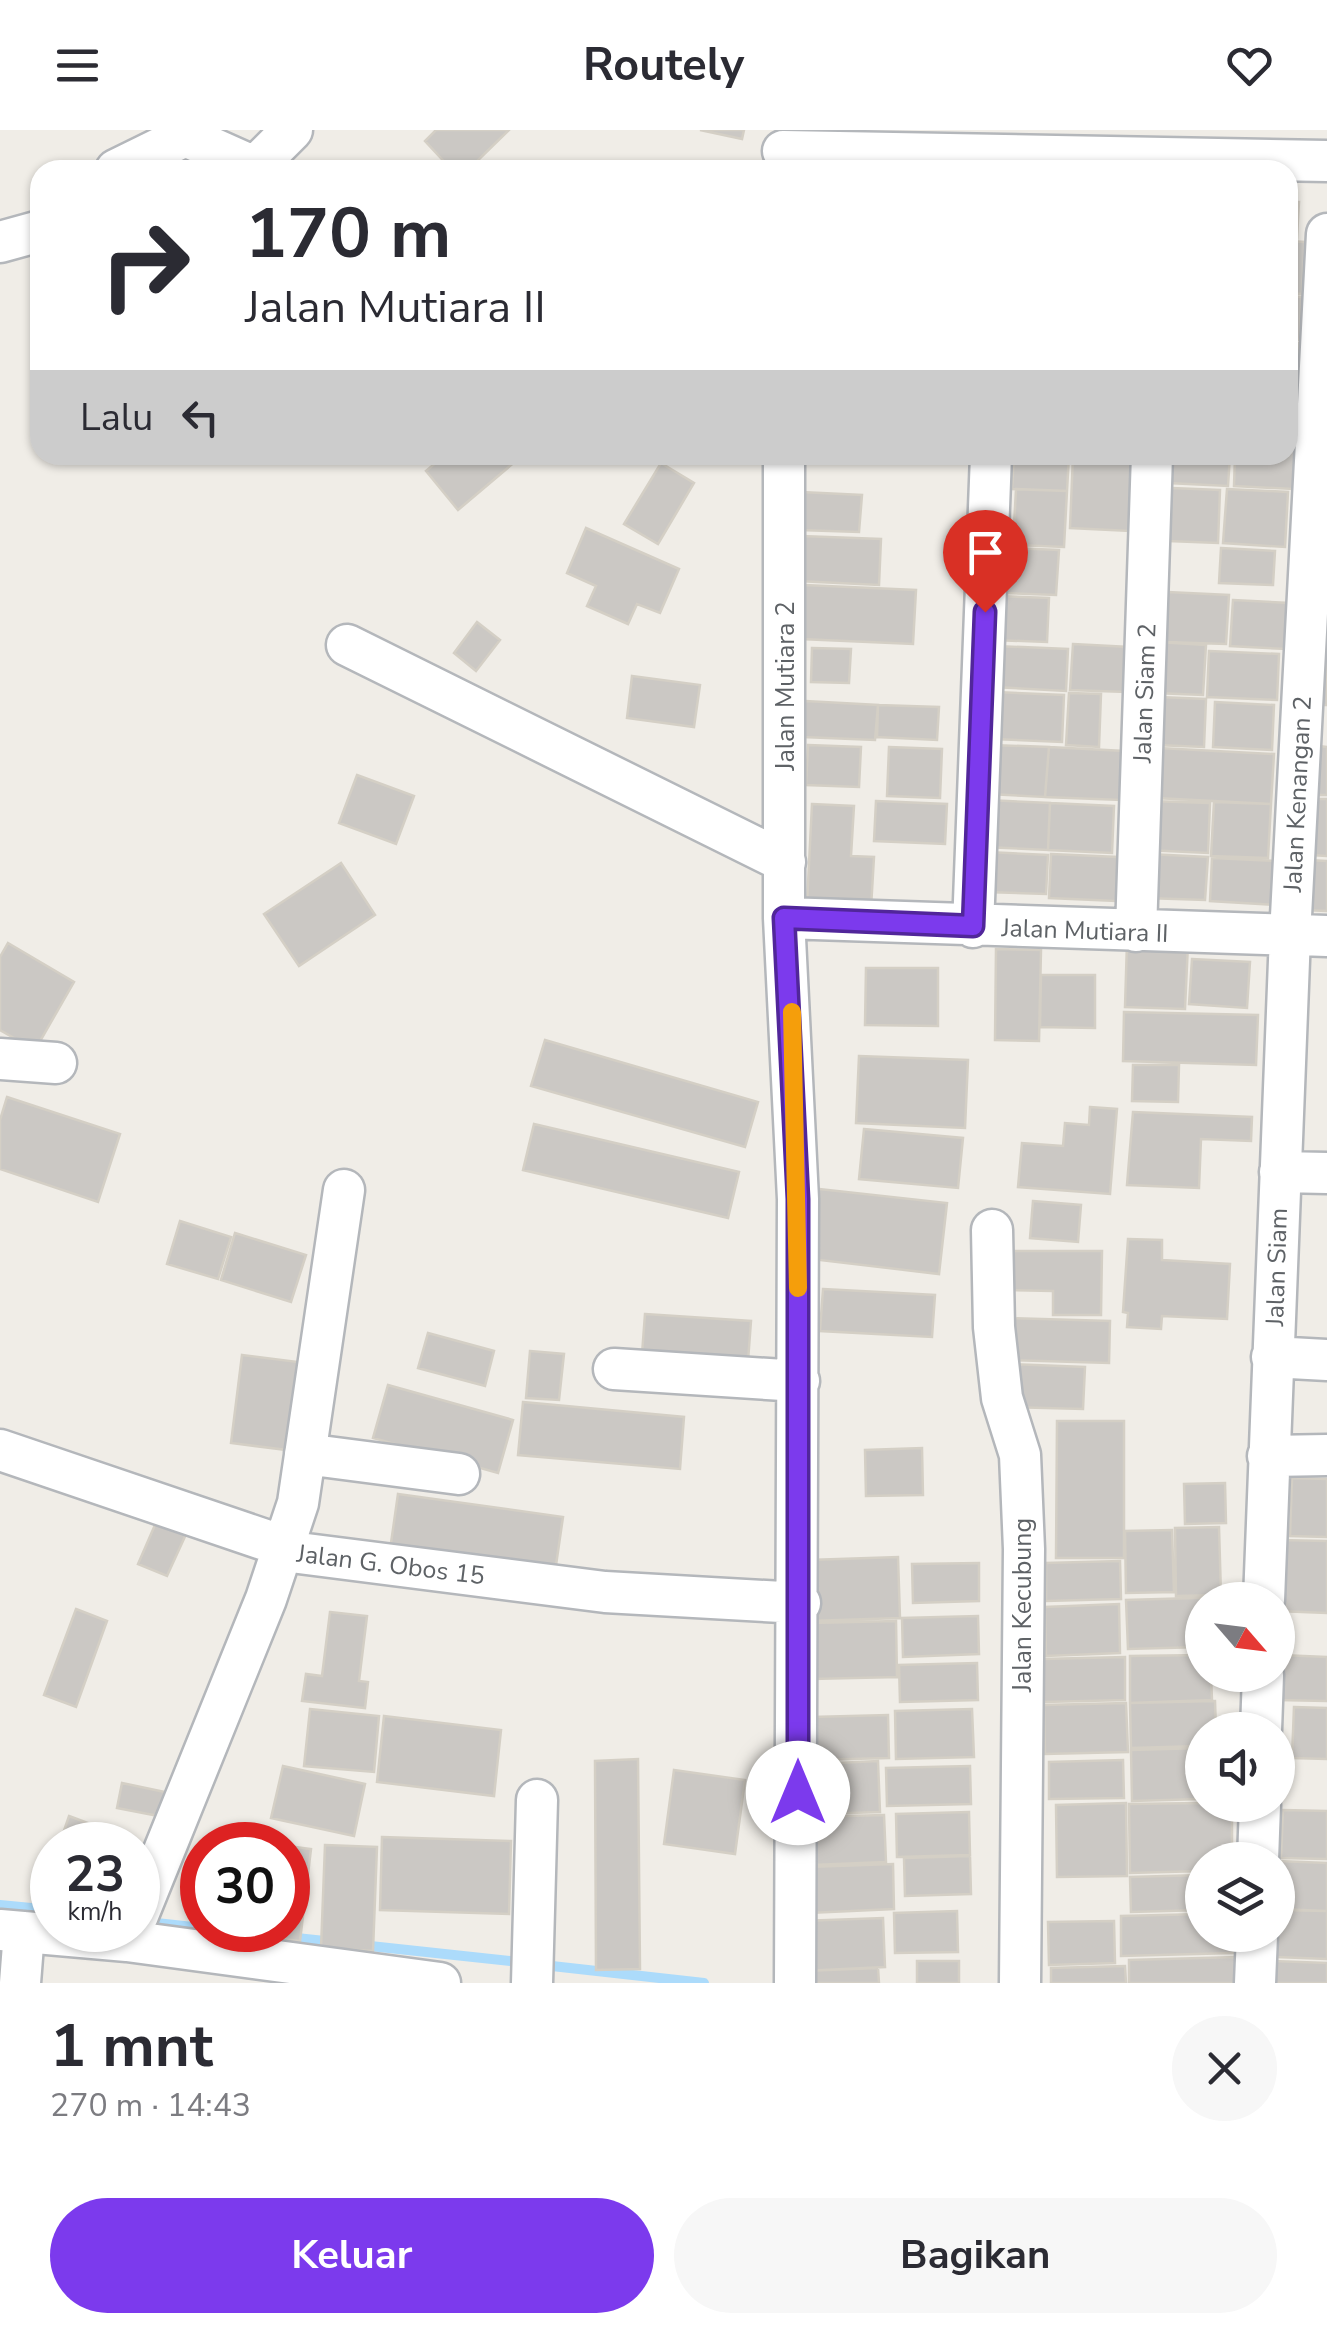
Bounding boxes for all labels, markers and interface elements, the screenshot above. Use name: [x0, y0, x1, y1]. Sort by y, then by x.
text: Routely: [583, 35, 744, 96]
icon: menu: [50, 38, 105, 93]
icon: heart: [1222, 38, 1277, 93]
text: 170 m: [245, 186, 451, 282]
icon: right: [80, 200, 210, 330]
text: Jalan Mutiara II: [245, 277, 546, 338]
icon: left: [173, 390, 228, 445]
text: Lalu: [80, 392, 153, 443]
pin: [943, 510, 1028, 613]
icon: arrive: [958, 525, 1013, 580]
street label: Jalan Mutiara 2: [769, 601, 803, 772]
street label: Jalan Siam 2: [1126, 623, 1164, 765]
street label: Jalan Kenangan 2: [1276, 695, 1320, 894]
street label: Jalan Mutiara II: [1000, 911, 1169, 951]
street label: Jalan Siam: [1258, 1207, 1296, 1328]
street label: Jalan Kecubung: [1006, 1518, 1040, 1693]
street label: Jalan G. Obos 15: [294, 1536, 487, 1593]
north arrow: [1185, 1582, 1295, 1692]
map controls: [1185, 1582, 1295, 1952]
button: sound: [1185, 1712, 1295, 1822]
position arrow: [746, 1741, 850, 1845]
speed limit sign: 30: [180, 1822, 310, 1952]
text: 23: [65, 1840, 125, 1909]
button: layers: [1185, 1842, 1295, 1952]
text: km/h: [67, 1895, 123, 1929]
text: 1 mnt: [50, 2005, 213, 2087]
button: close: [1172, 2016, 1277, 2121]
text: 270 m · 14:43: [50, 2084, 251, 2127]
button: Keluar: [50, 2198, 654, 2313]
button: Bagikan: [674, 2198, 1277, 2313]

